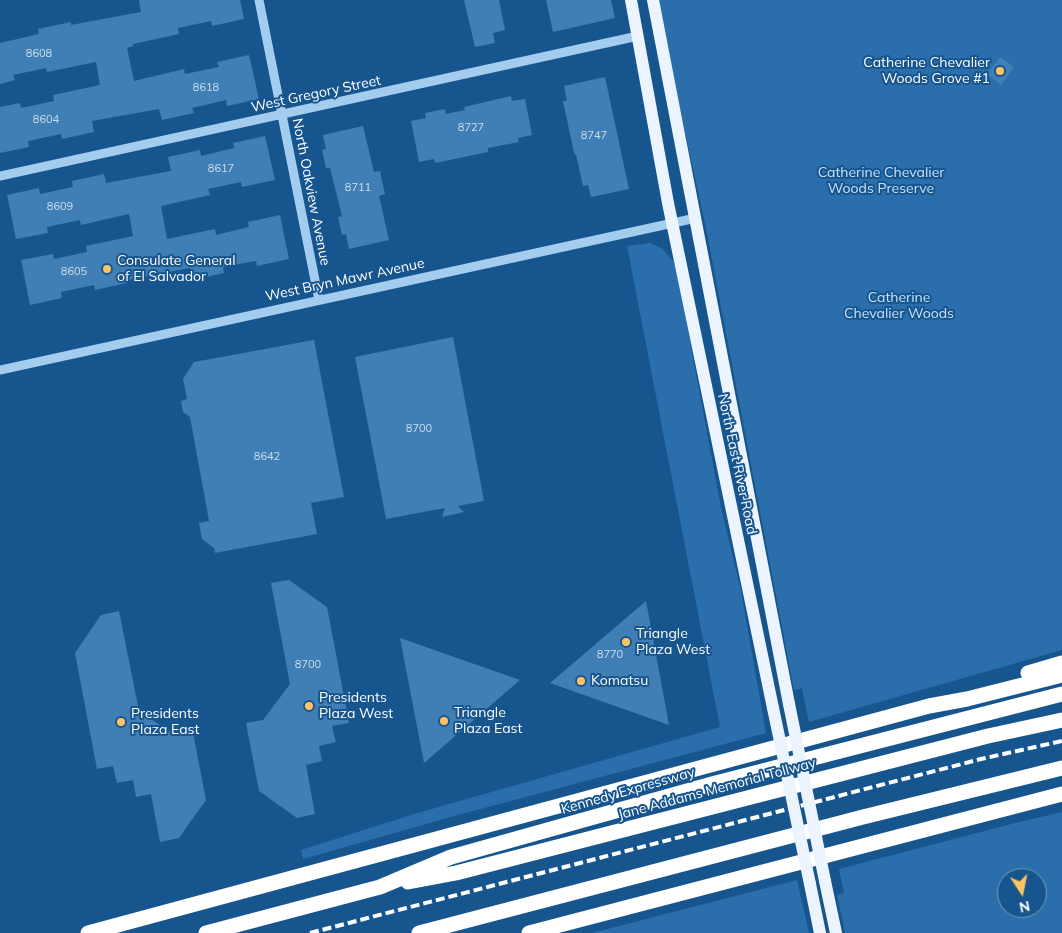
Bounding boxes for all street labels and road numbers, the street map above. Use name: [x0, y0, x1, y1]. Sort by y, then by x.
street label: West Gregory Street: [250, 72, 382, 116]
street label: North Oakview Avenue: [288, 117, 334, 267]
street label: West Bryn Mawr Avenue: [264, 255, 426, 305]
street label: North East River Road: [714, 392, 760, 536]
street label: Jane Addams Memorial Tollway: [616, 754, 818, 824]
street label: Kennedy Expressway: [559, 764, 697, 818]

